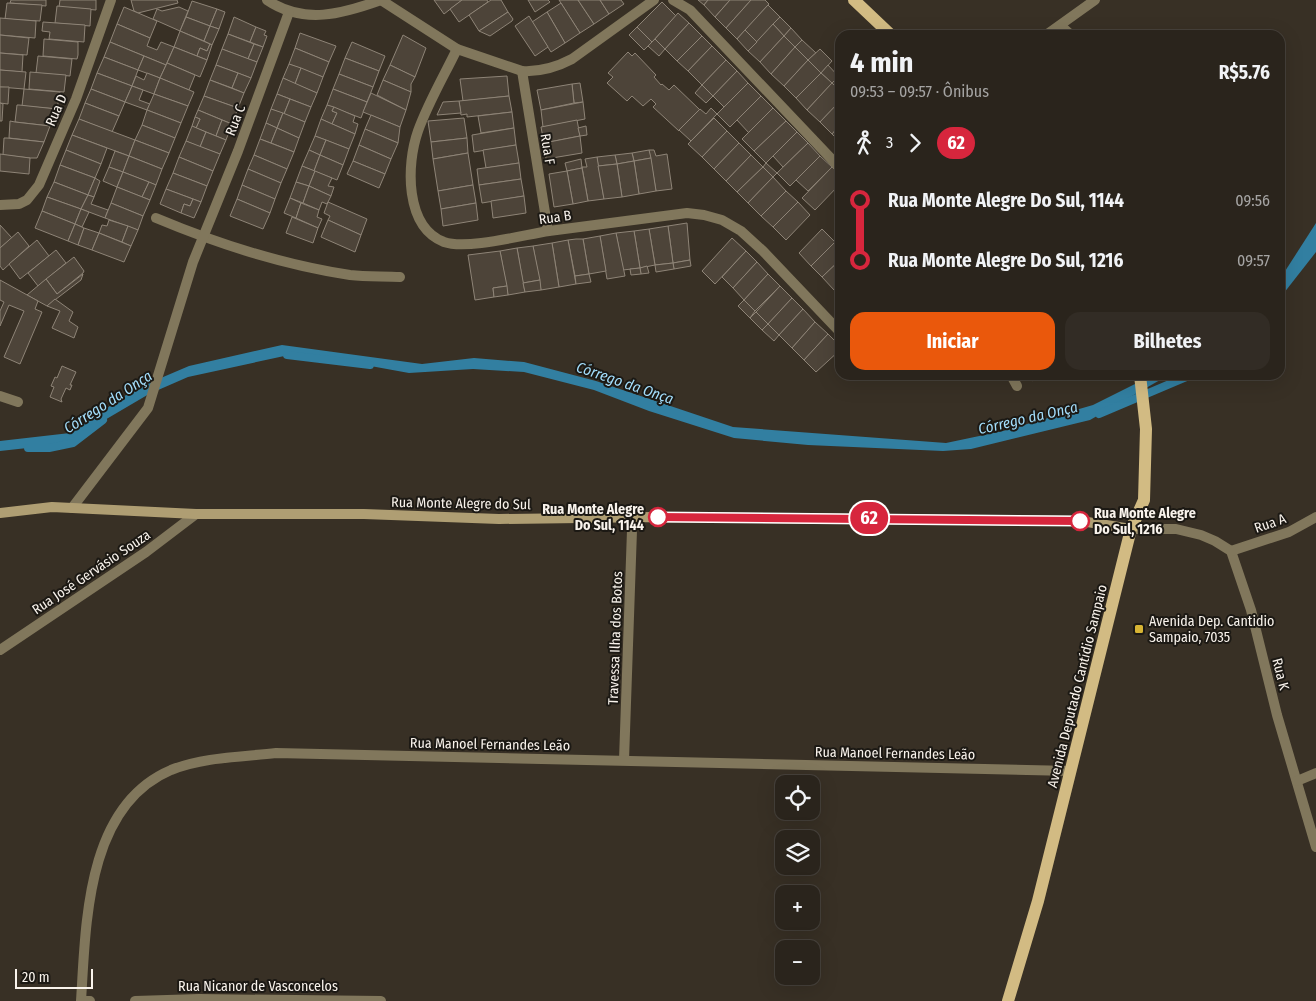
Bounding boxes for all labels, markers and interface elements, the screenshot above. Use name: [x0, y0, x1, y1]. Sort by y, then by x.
text: 4 min: [850, 46, 914, 79]
text: R$5.76: [1219, 61, 1270, 84]
text: 09:53 – 09:57 · Ônibus: [850, 82, 989, 101]
street label: Rua D: [42, 92, 71, 129]
street label: Rua C: [222, 102, 249, 138]
icon: walk: [850, 129, 878, 157]
icon: forward: [901, 129, 929, 157]
street label: Rua F: [537, 132, 558, 166]
text: 62: [947, 132, 965, 154]
text: 3: [886, 133, 893, 152]
text: Rua Monte Alegre Do Sul, 1144: [888, 189, 1124, 212]
text: 09:56: [1235, 191, 1270, 210]
street label: Rua B: [538, 207, 573, 228]
text: Rua Monte Alegre Do Sul, 1216: [888, 249, 1123, 272]
text: 09:57: [1237, 251, 1270, 270]
button: Iniciar: [850, 312, 1055, 370]
button: Bilhetes: [1065, 312, 1270, 370]
water label: Córrego da Onça: [574, 358, 676, 408]
water label: Córrego da Onça: [60, 367, 156, 437]
water label: Córrego da Onça: [976, 398, 1080, 438]
street label: Rua Monte Alegre do Sul: [391, 494, 531, 513]
place label: Rua Monte Alegre Do Sul, 1144: [542, 501, 644, 534]
line badge: 62: [846, 502, 892, 534]
place label: Rua Monte Alegre Do Sul, 1216: [1094, 505, 1196, 538]
marker: Rua Monte Alegre Do Sul, 1144: [648, 507, 668, 527]
text: 62: [860, 507, 878, 529]
street label: Rua A: [1252, 510, 1289, 537]
marker: Rua Monte Alegre Do Sul, 1216: [1070, 511, 1090, 531]
street label: Rua José Gervásio Souza: [29, 526, 154, 618]
street label: Travessa Ilha dos Botos: [605, 571, 626, 705]
street label: Avenida Deputado Cantídio Sampaio: [1044, 583, 1111, 790]
place label: Avenida Dep. Cantidio Sampaio, 7035: [1149, 613, 1274, 646]
marker: Avenida Dep. Cantidio Sampaio, 7035: [1133, 623, 1145, 635]
street label: Rua K: [1268, 656, 1293, 693]
street label: Rua Manoel Fernandes Leão: [410, 735, 570, 754]
street label: Rua Manoel Fernandes Leão: [815, 744, 975, 763]
map controls: [775, 775, 820, 985]
button: locate: [775, 775, 820, 820]
button: layers: [775, 830, 820, 875]
button: +: [775, 885, 820, 930]
button: −: [775, 940, 820, 985]
scale bar: [15, 966, 92, 989]
text: 20 m: [22, 969, 50, 986]
street label: Rua Nicanor de Vasconcelos: [178, 978, 338, 995]

